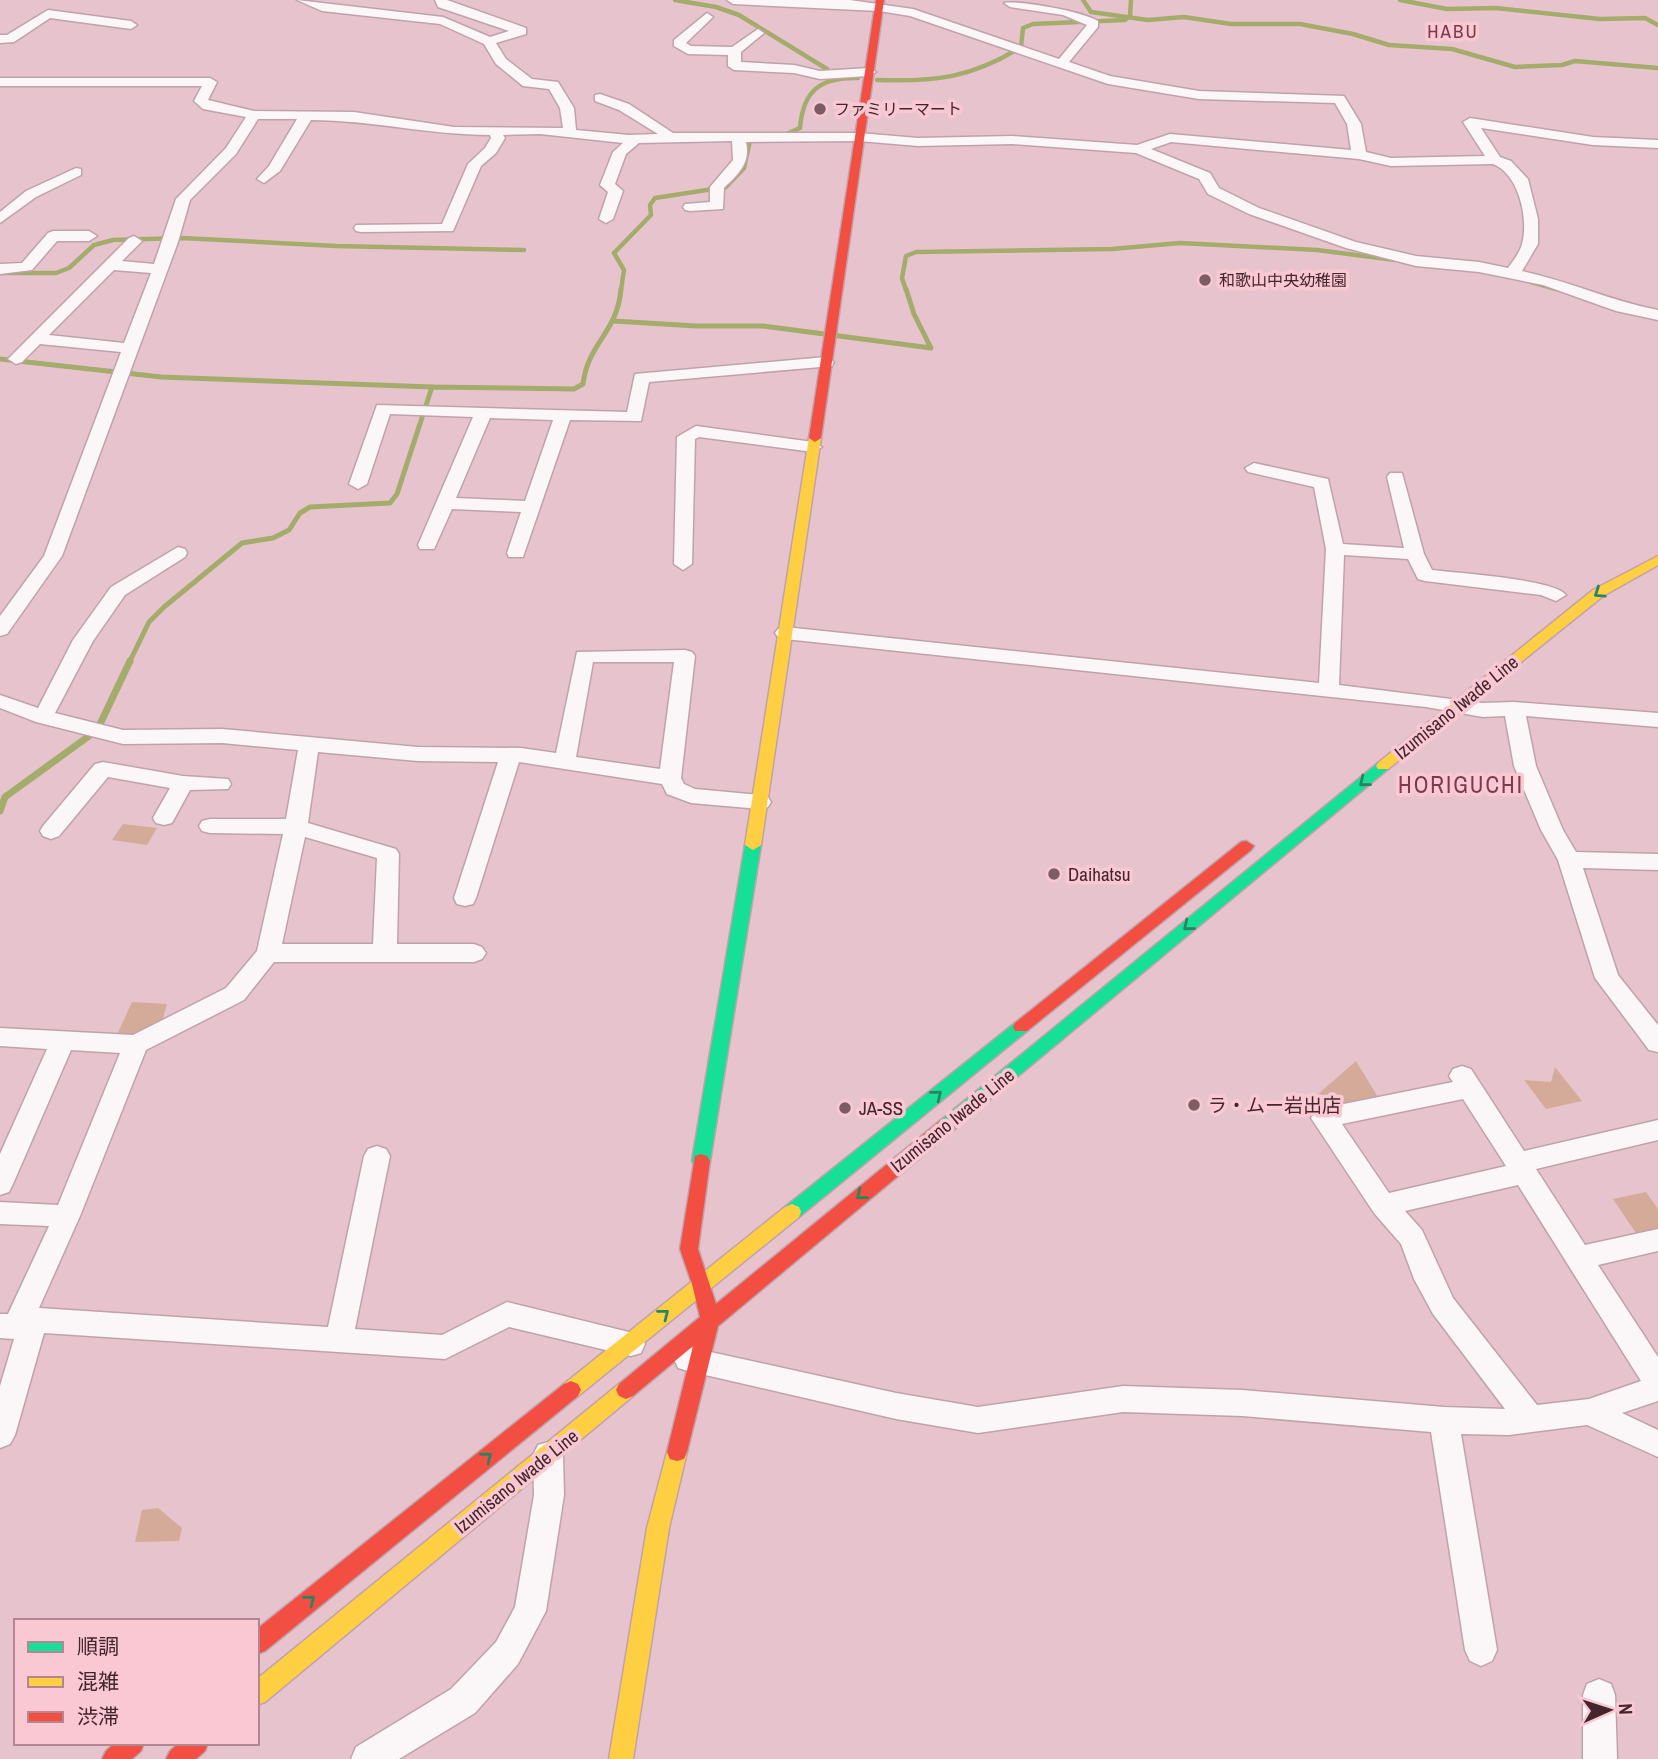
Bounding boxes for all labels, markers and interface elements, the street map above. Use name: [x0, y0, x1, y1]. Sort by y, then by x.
district label: HABU: [1427, 18, 1479, 44]
place label: ファミリーマート: [834, 98, 962, 120]
marker: ファミリーマート: [812, 101, 828, 117]
place label: 和歌山中央幼稚園: [1219, 269, 1347, 291]
marker: 和歌山中央幼稚園: [1197, 272, 1213, 288]
one-way arrow: [1594, 585, 1607, 598]
street label: Izumisano Iwade Line: [1389, 649, 1523, 765]
district label: HORIGUCHI: [1398, 769, 1524, 800]
one-way arrow: [1360, 774, 1373, 786]
place label: Daihatsu: [1068, 861, 1130, 887]
marker: Daihatsu: [1046, 866, 1062, 882]
one-way arrow: [1184, 918, 1197, 930]
street label: Izumisano Iwade Line: [885, 1062, 1019, 1178]
one-way arrow: [930, 1091, 942, 1104]
place label: ラ・ムー岩出店: [1208, 1092, 1341, 1118]
place label: JA-SS: [859, 1095, 903, 1121]
marker: ラ・ムー岩出店: [1186, 1097, 1202, 1113]
marker: JA-SS: [837, 1100, 853, 1116]
one-way arrow: [856, 1186, 868, 1199]
one-way arrow: [657, 1310, 669, 1323]
street label: Izumisano Iwade Line: [449, 1423, 583, 1539]
one-way arrow: [479, 1453, 492, 1465]
one-way arrow: [302, 1596, 315, 1608]
legend: [14, 1619, 259, 1745]
text: 順調: [77, 1632, 119, 1661]
text: 混雑: [77, 1667, 119, 1696]
north arrow: [1574, 1675, 1644, 1745]
text: 渋滞: [77, 1702, 119, 1731]
text: N: [1613, 1703, 1639, 1715]

